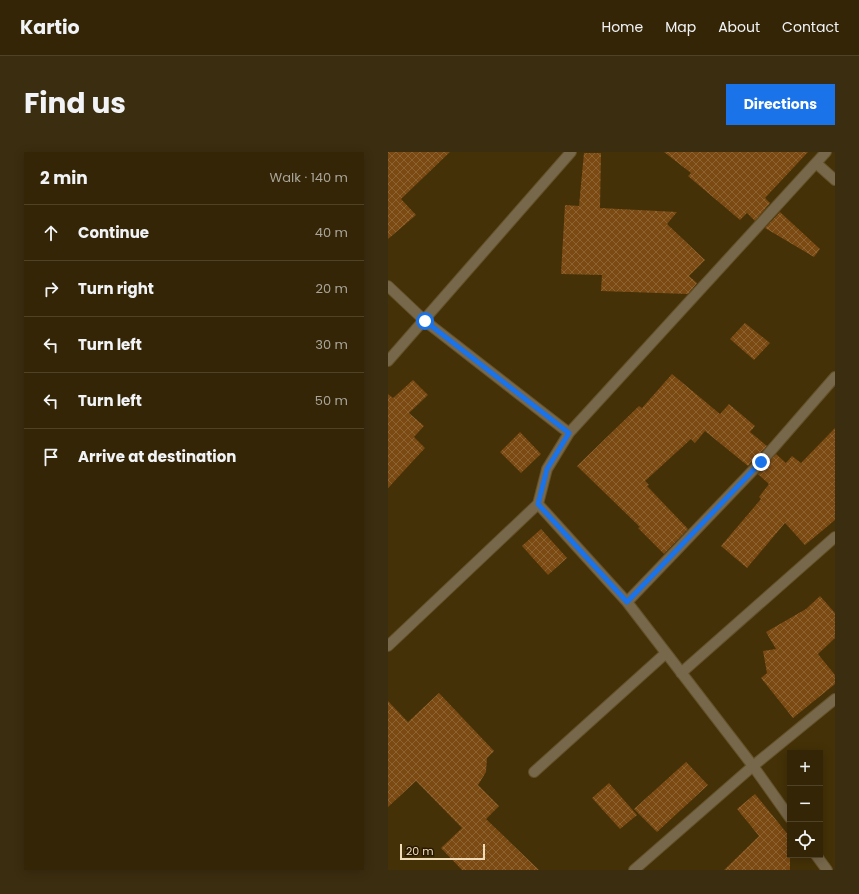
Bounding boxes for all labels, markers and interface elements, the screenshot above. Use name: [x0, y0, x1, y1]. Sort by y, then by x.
text: Kartio: [20, 14, 80, 41]
text: Home: [601, 17, 643, 37]
text: Map: [665, 17, 696, 37]
text: About: [718, 17, 760, 37]
text: Contact: [782, 17, 839, 37]
text: Find us: [24, 84, 126, 123]
button: Directions: [726, 84, 835, 125]
text: 2 min: [40, 166, 88, 190]
text: Walk · 140 m: [270, 168, 348, 187]
icon: ahead: [40, 222, 62, 244]
text: Continue: [78, 222, 149, 243]
text: 40 m: [315, 223, 348, 242]
icon: right: [40, 278, 62, 300]
text: Turn right: [78, 278, 154, 299]
text: 20 m: [315, 279, 348, 298]
route start: [416, 312, 434, 330]
icon: left: [40, 334, 62, 356]
text: Turn left: [78, 334, 142, 355]
text: 30 m: [315, 335, 348, 354]
icon: left: [40, 390, 62, 412]
text: Turn left: [78, 390, 142, 411]
text: 50 m: [315, 391, 348, 410]
icon: arrive: [40, 446, 62, 468]
text: Arrive at destination: [78, 446, 236, 467]
route end: [752, 453, 770, 471]
map controls: [787, 750, 823, 858]
button: +: [787, 750, 823, 786]
button: −: [787, 786, 823, 822]
button: locate: [787, 822, 823, 858]
scale bar: [400, 842, 485, 861]
text: 20 m: [406, 843, 434, 859]

